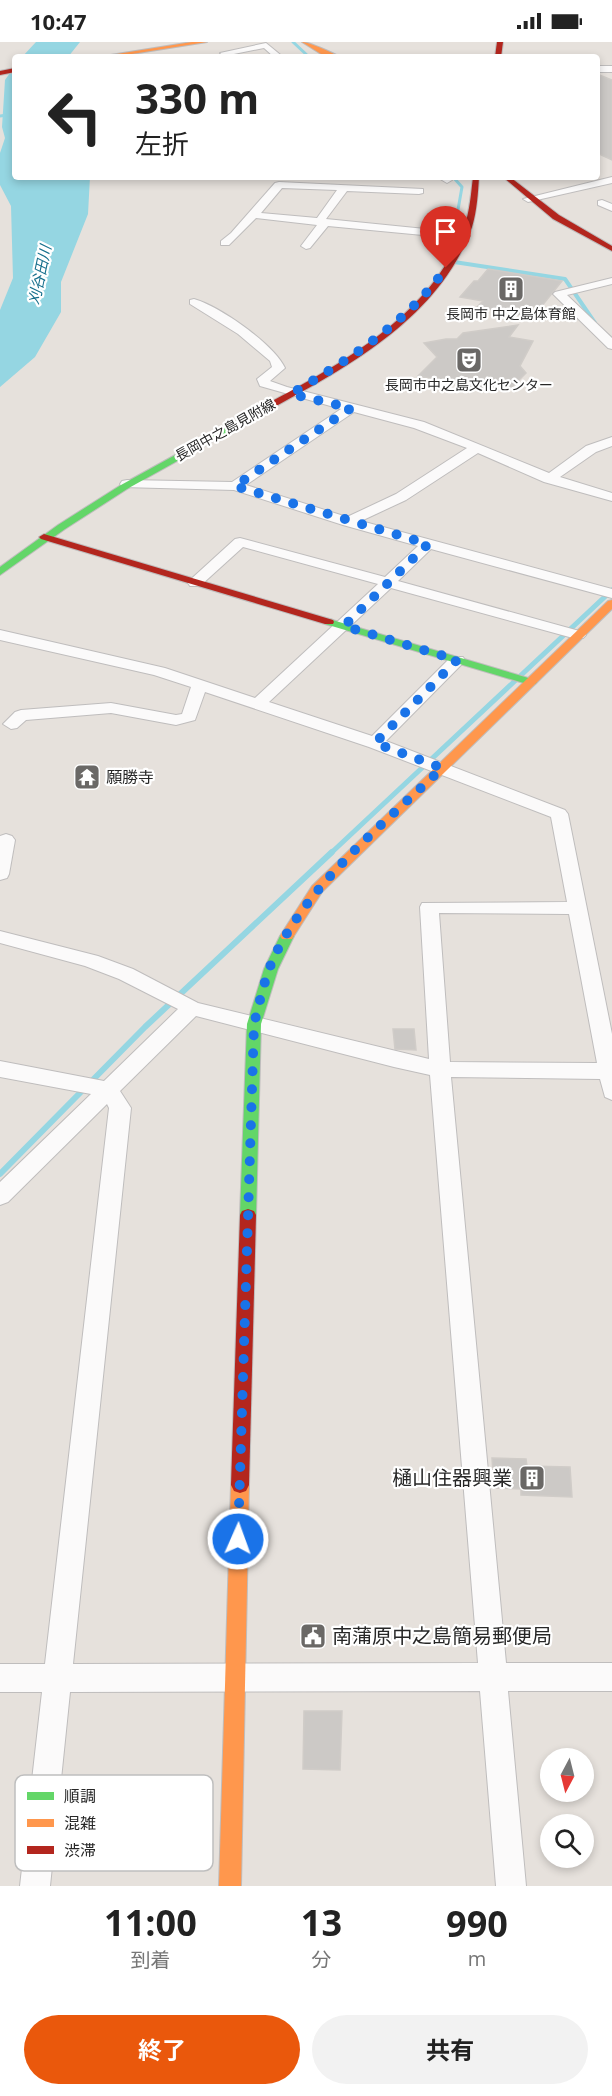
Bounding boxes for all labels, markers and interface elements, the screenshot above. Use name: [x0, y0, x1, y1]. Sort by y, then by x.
text: 10:47: [30, 6, 87, 36]
text: 330 m: [135, 69, 259, 126]
icon: left: [36, 78, 114, 156]
text: 左折: [135, 125, 189, 162]
pin: [420, 206, 471, 268]
icon: arrive: [429, 215, 462, 248]
water label: 刈谷田川: [23, 241, 55, 306]
building icon: 長岡市 中之島体育館: [496, 274, 526, 304]
place label: 長岡市 中之島体育館: [446, 304, 576, 323]
theatre icon: 長岡市中之島文化センター: [454, 345, 484, 375]
place label: 長岡市中之島文化センター: [385, 375, 553, 394]
street label: 長岡中之島見附線: [171, 394, 278, 465]
temple icon: 願勝寺: [72, 762, 102, 792]
place label: 願勝寺: [106, 766, 154, 788]
building icon: 樋山住器興業: [517, 1463, 547, 1493]
place label: 樋山住器興業: [392, 1464, 512, 1491]
position arrow: [206, 1507, 270, 1571]
public building icon: 南蒲原中之島簡易郵便局: [298, 1621, 328, 1651]
place label: 南蒲原中之島簡易郵便局: [332, 1622, 552, 1649]
north arrow: [540, 1748, 594, 1802]
map controls: [540, 1748, 594, 1868]
legend: [15, 1775, 213, 1871]
text: 順調: [64, 1785, 96, 1807]
text: 混雑: [64, 1812, 96, 1834]
button: search: [540, 1814, 594, 1868]
text: 渋滞: [64, 1839, 96, 1861]
text: 11:00: [104, 1898, 197, 1947]
text: 13: [301, 1898, 342, 1947]
text: 990: [446, 1899, 508, 1948]
text: m: [468, 1945, 486, 1972]
text: 到着: [130, 1946, 170, 1973]
text: 分: [311, 1946, 331, 1973]
button: 終了: [24, 2015, 300, 2084]
button: 共有: [312, 2015, 588, 2084]

